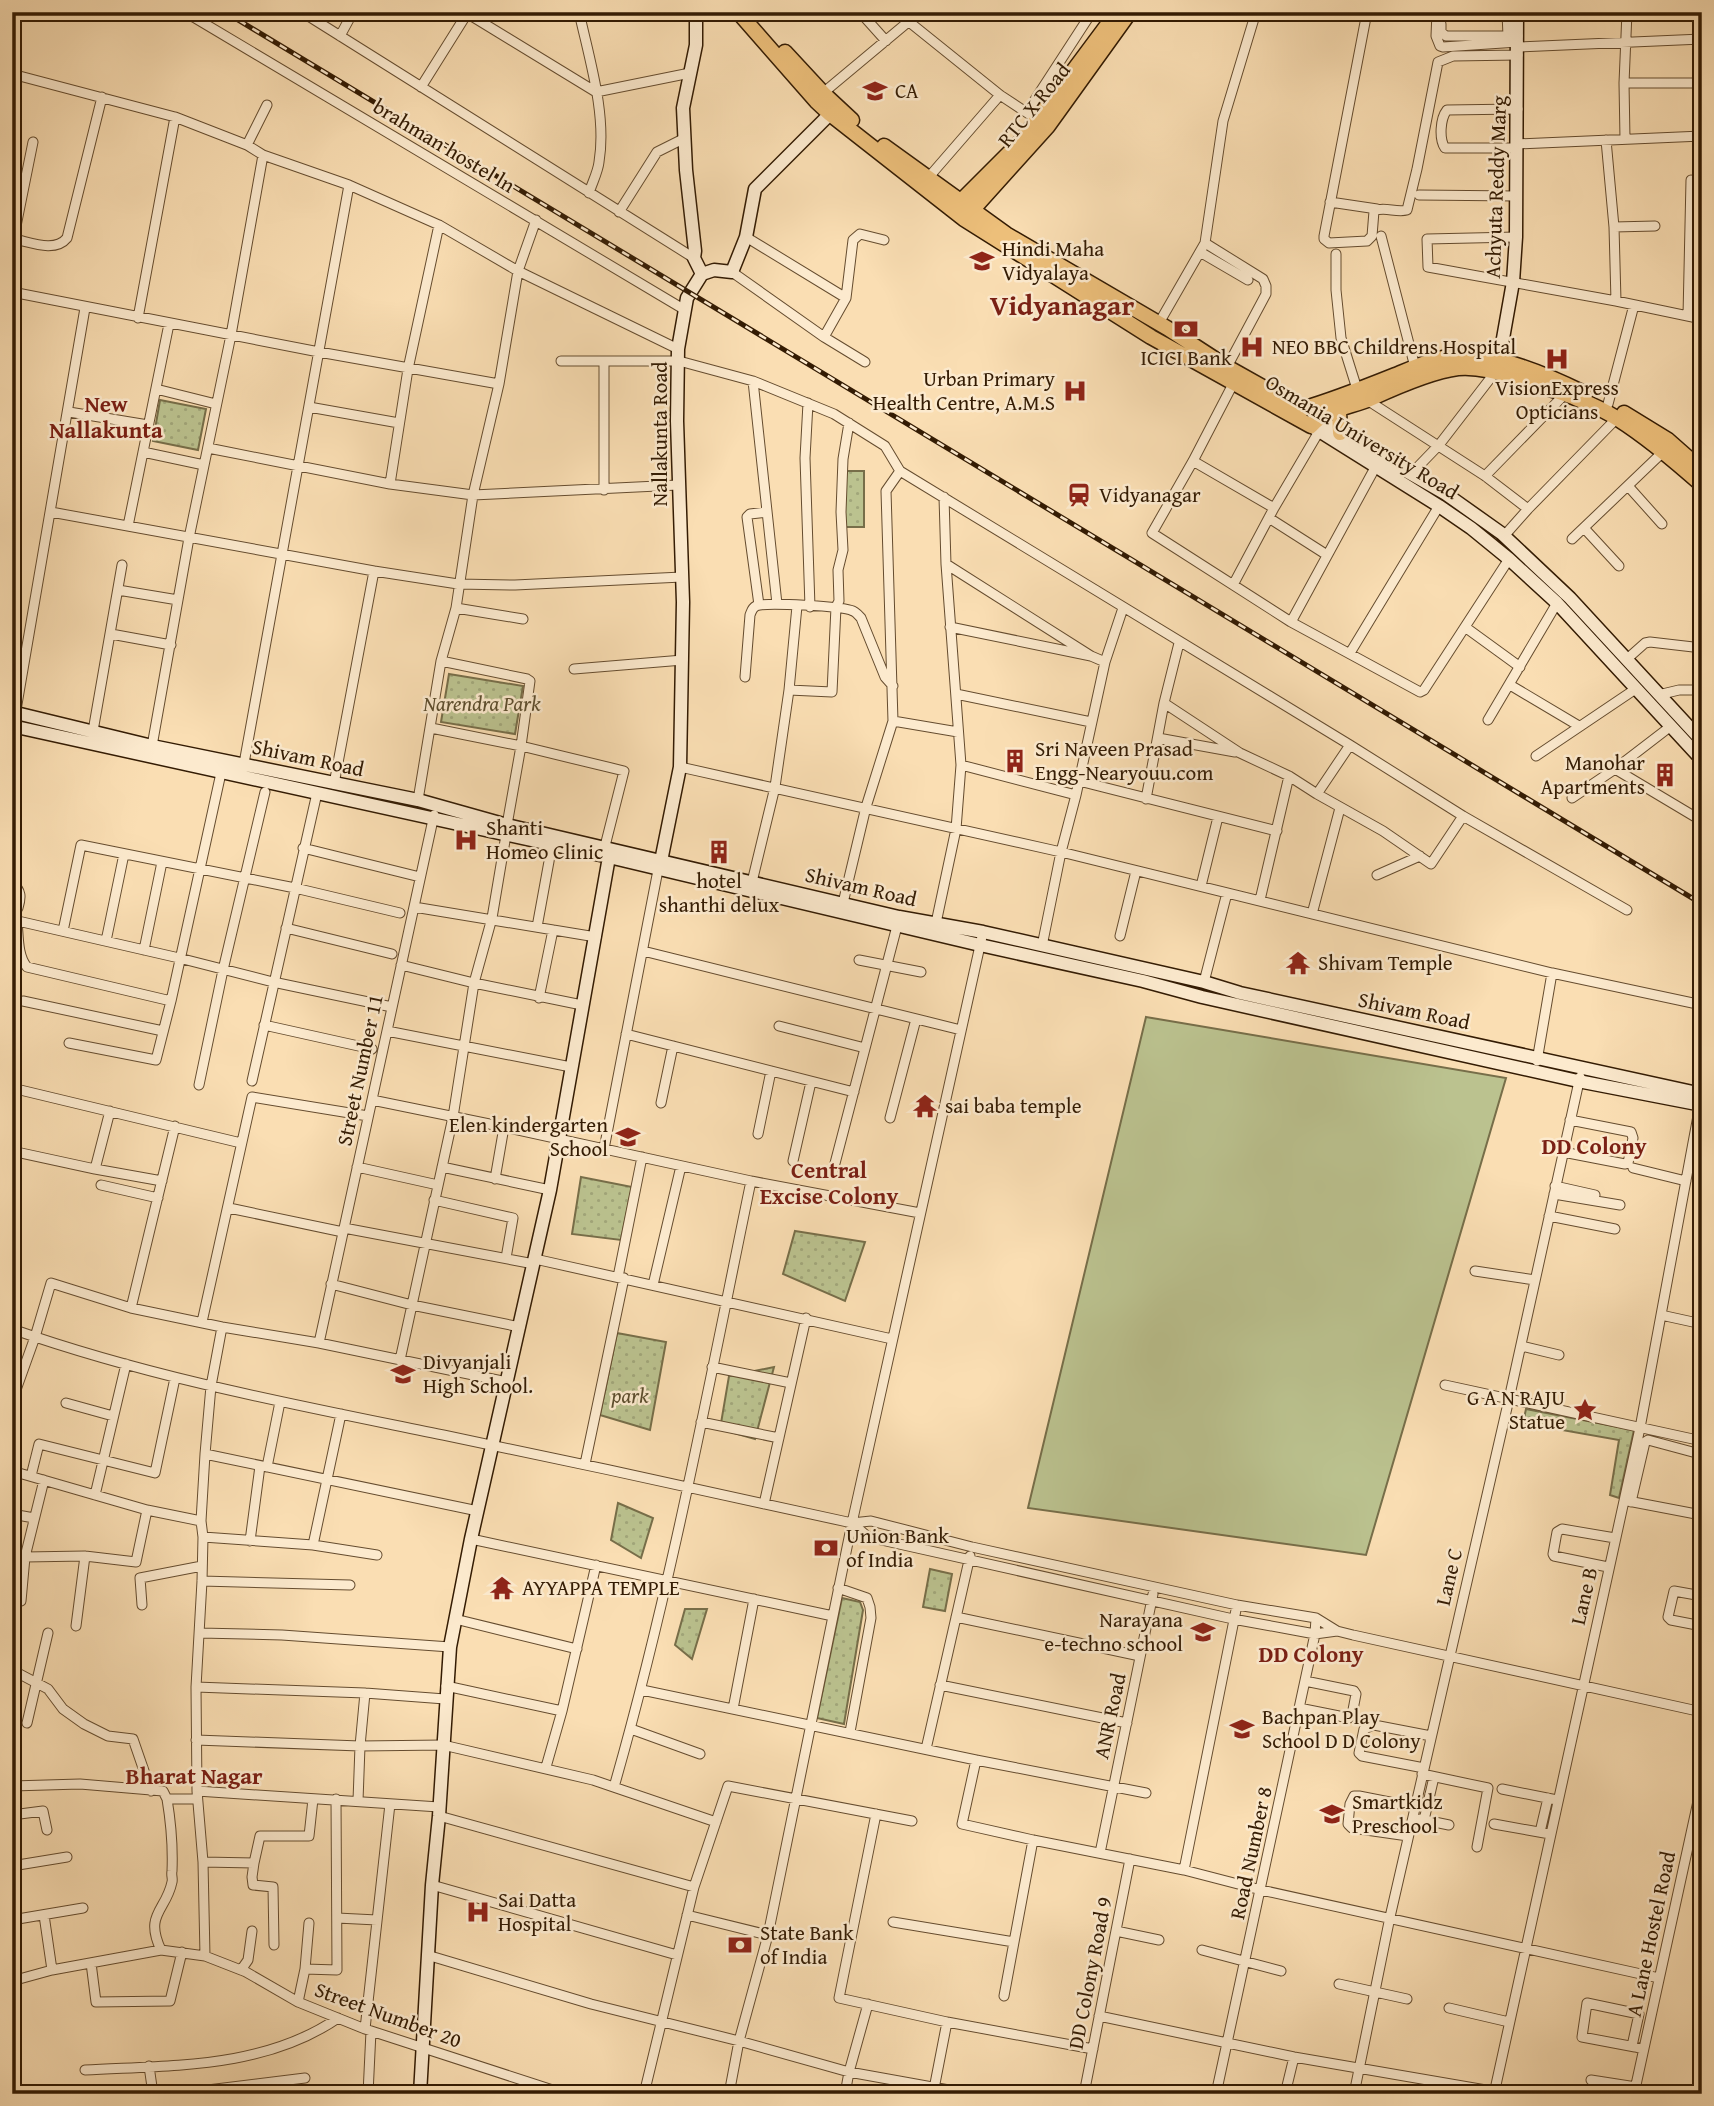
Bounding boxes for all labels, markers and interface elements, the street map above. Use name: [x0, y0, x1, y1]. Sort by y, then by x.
street label: RTC X Road: [990, 55, 1078, 154]
place label: CA: [895, 75, 919, 106]
school or university icon: CA: [861, 77, 889, 105]
street label: brahman hostel ln: [367, 91, 521, 200]
street label: Achyuta Reddy Marg: [1477, 94, 1514, 279]
place label: Hindi Maha Vidyalaya: [1002, 233, 1104, 288]
school or university icon: Hindi Maha Vidyalaya: [968, 247, 996, 275]
district label: Vidyanagar: [990, 284, 1134, 325]
bank icon: ICICI Bank: [1172, 315, 1200, 343]
place label: NEO BBC Childrens Hospital: [1272, 331, 1516, 362]
hospital icon: NEO BBC Childrens Hospital: [1238, 333, 1266, 361]
place label: ICICI Bank: [1140, 342, 1232, 373]
hospital icon: VisionExpress Opticians: [1543, 345, 1571, 373]
street label: Nallakunta Road: [644, 361, 675, 507]
place label: Urban Primary Health Centre, A.M.S: [873, 363, 1056, 418]
street label: Osmania University Road: [1260, 366, 1466, 507]
place label: VisionExpress Opticians: [1495, 372, 1619, 427]
hospital icon: Urban Primary Health Centre, A.M.S: [1061, 377, 1089, 405]
district label: New Nallakunta: [49, 387, 163, 446]
place label: Vidyanagar: [1099, 479, 1201, 510]
station icon: Vidyanagar: [1065, 481, 1093, 509]
park label: Narendra Park: [422, 688, 541, 719]
street label: Shivam Road: [249, 731, 368, 785]
place label: Sri Naveen Prasad Engg-Nearyouu.com: [1035, 733, 1213, 788]
building icon: Sri Naveen Prasad Engg-Nearyouu.com: [1001, 747, 1029, 775]
place label: Manohar Apartments: [1540, 747, 1645, 802]
building icon: Manohar Apartments: [1651, 761, 1679, 789]
place label: Shanti Homeo Clinic: [486, 812, 603, 867]
hospital icon: Shanti Homeo Clinic: [452, 826, 480, 854]
building icon: hotel shanthi delux: [705, 838, 733, 866]
street label: Shivam Road: [802, 859, 921, 915]
place label: hotel shanthi delux: [659, 865, 780, 920]
place label: Shivam Temple: [1318, 947, 1453, 978]
temple icon: Shivam Temple: [1284, 949, 1312, 977]
street label: Shivam Road: [1355, 984, 1474, 1038]
street label: Street Number 11: [328, 991, 391, 1149]
place label: sai baba temple: [945, 1090, 1082, 1121]
temple icon: sai baba temple: [911, 1092, 939, 1120]
place label: Elen kindergarten School: [449, 1109, 608, 1164]
school or university icon: Elen kindergarten School: [614, 1123, 642, 1151]
district label: DD Colony: [1541, 1129, 1647, 1162]
district label: Central Excise Colony: [760, 1153, 898, 1212]
place label: Divyanjali High School.: [423, 1346, 533, 1401]
school or university icon: Divyanjali High School.: [389, 1360, 417, 1388]
park label: park: [610, 1380, 649, 1411]
place label: G A N RAJU Statue: [1467, 1382, 1565, 1437]
place icon: G A N RAJU Statue: [1571, 1396, 1599, 1424]
place label: Union Bank of India: [846, 1520, 949, 1575]
bank icon: Union Bank of India: [812, 1534, 840, 1562]
street label: Lane C: [1427, 1545, 1470, 1609]
street label: Lane B: [1562, 1564, 1605, 1628]
place label: AYYAPPA TEMPLE: [522, 1572, 680, 1603]
temple icon: AYYAPPA TEMPLE: [488, 1574, 516, 1602]
place label: Narayana e-techno school: [1044, 1604, 1183, 1659]
school or university icon: Narayana e-techno school: [1189, 1618, 1217, 1646]
district label: DD Colony: [1258, 1637, 1364, 1670]
street label: ANR Road: [1085, 1669, 1134, 1762]
place label: Bachpan Play School D D Colony: [1262, 1701, 1421, 1756]
school or university icon: Bachpan Play School D D Colony: [1228, 1715, 1256, 1743]
district label: Bharat Nagar: [125, 1759, 263, 1792]
street label: Road Number 8: [1221, 1784, 1280, 1922]
place label: Smartkidz Preschool: [1352, 1786, 1442, 1841]
school or university icon: Smartkidz Preschool: [1318, 1800, 1346, 1828]
street label: A Lane Hostel Road: [1618, 1847, 1683, 2020]
place label: Sai Datta Hospital: [498, 1884, 576, 1939]
street label: DD Colony Road 9: [1060, 1894, 1119, 2052]
hospital icon: Sai Datta Hospital: [464, 1898, 492, 1926]
place label: State Bank of India: [760, 1917, 854, 1972]
bank icon: State Bank of India: [726, 1931, 754, 1959]
street label: Street Number 20: [310, 1974, 466, 2055]

